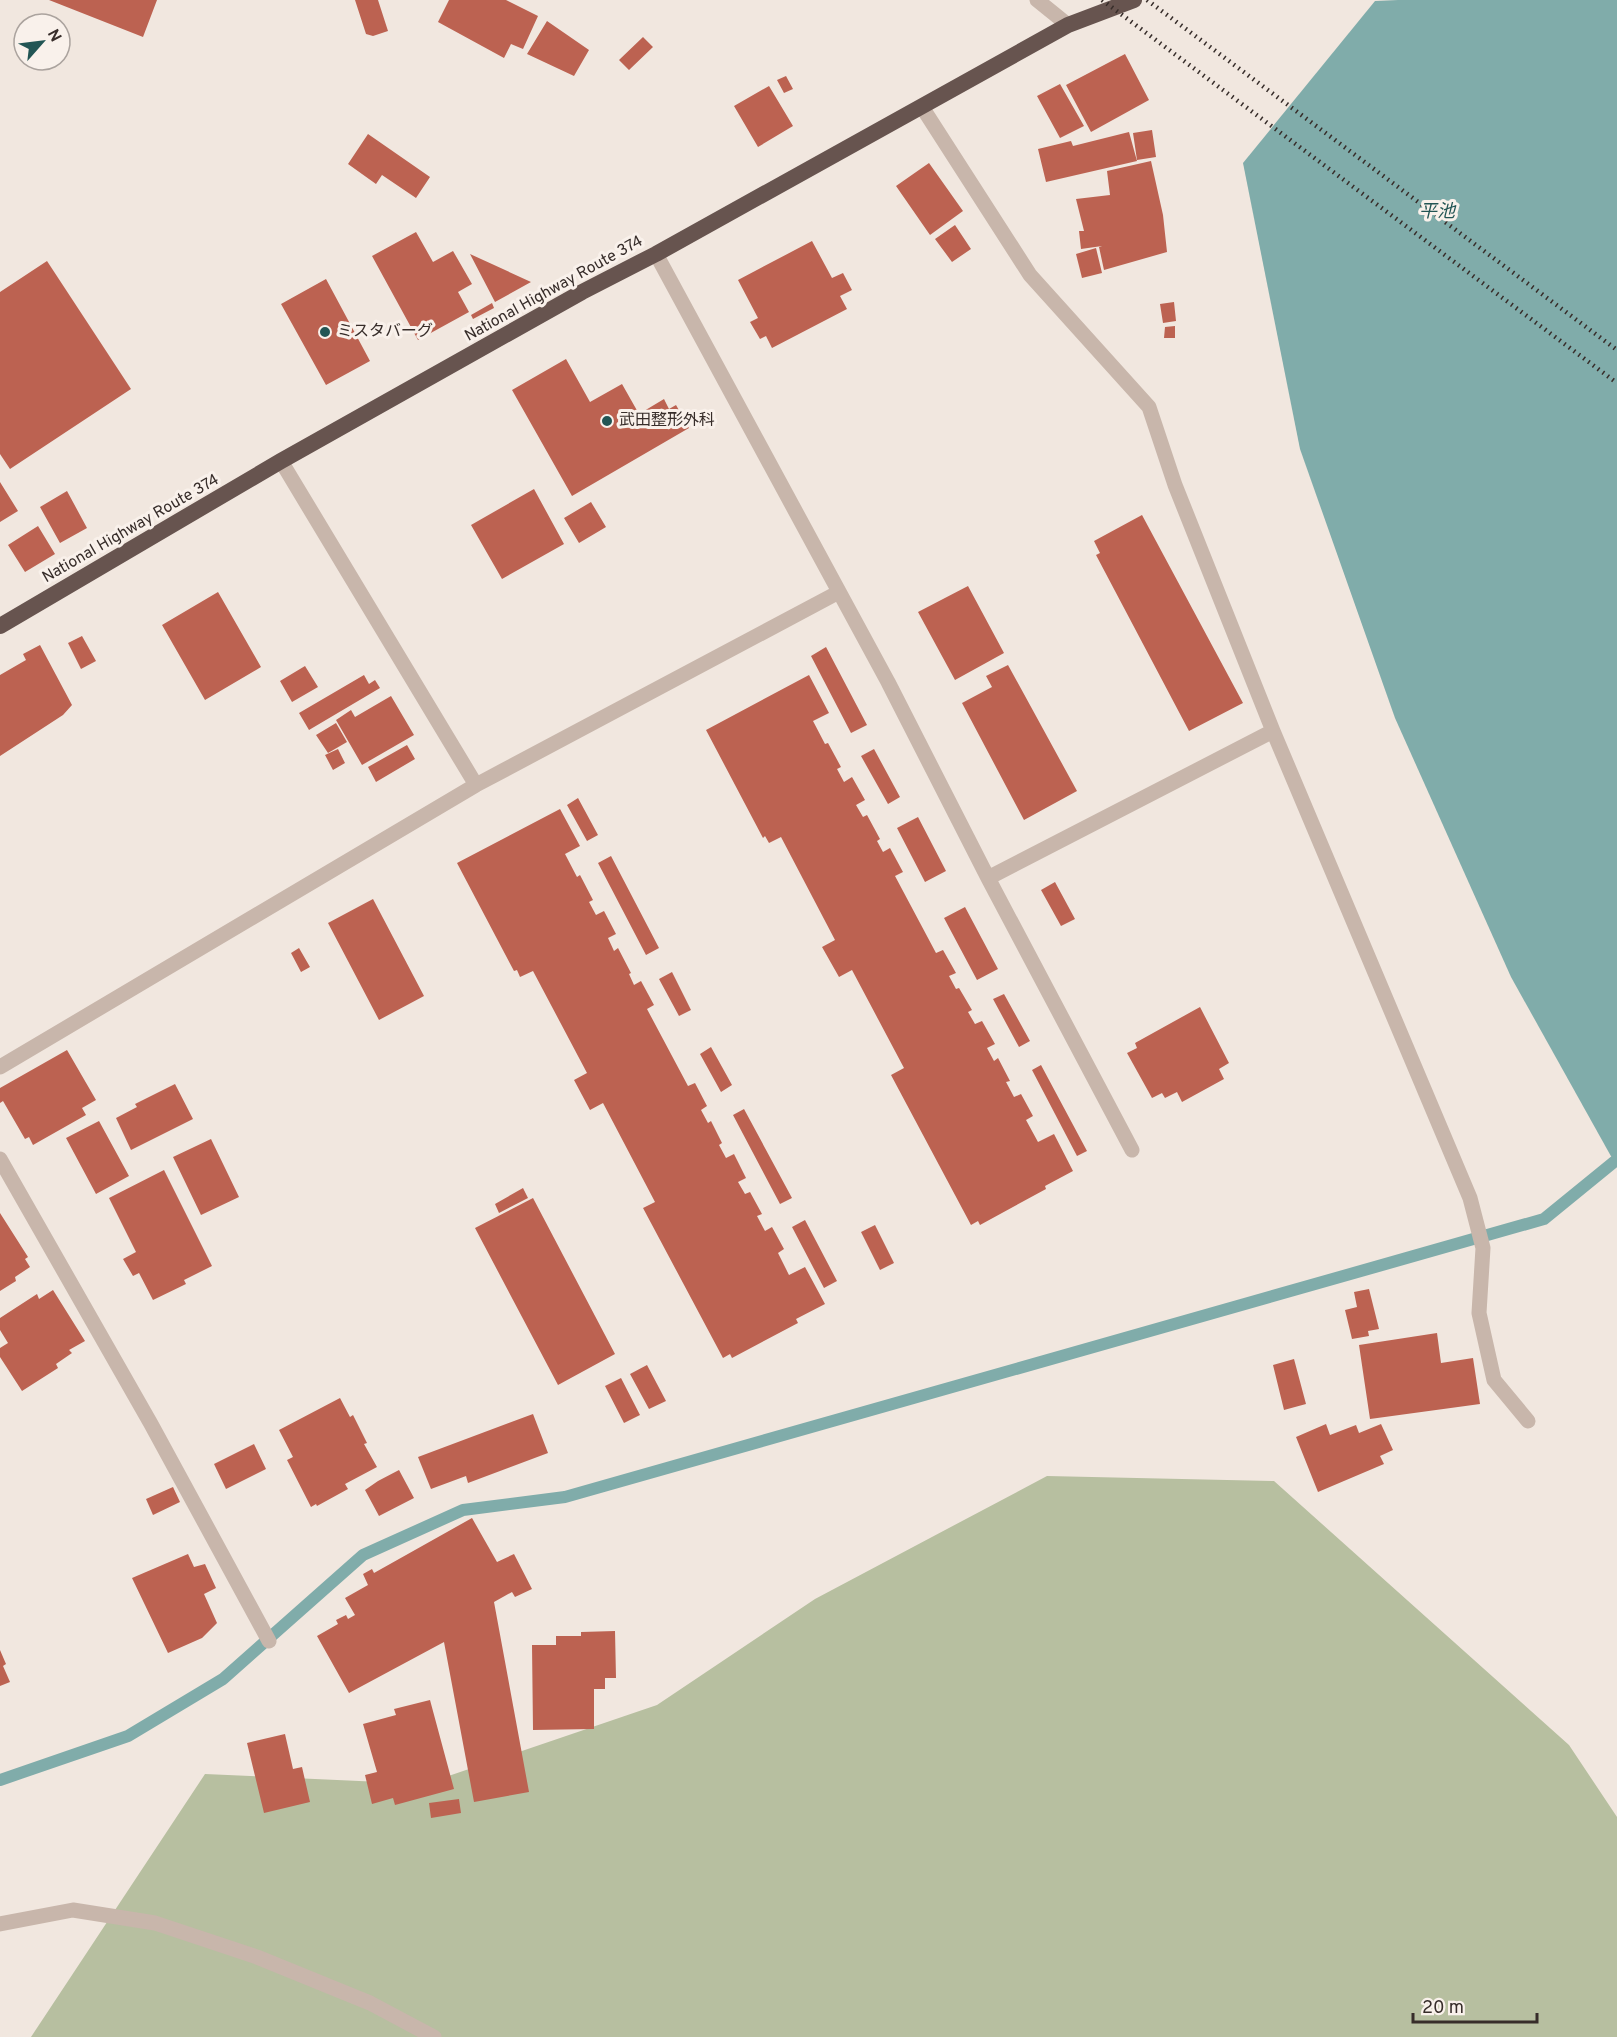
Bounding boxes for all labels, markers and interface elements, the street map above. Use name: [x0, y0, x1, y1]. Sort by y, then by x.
north arrow: [12, 12, 72, 72]
text: N: [42, 26, 65, 46]
water label: 平池: [1419, 201, 1457, 224]
street label: National Highway Route 374: [461, 232, 647, 346]
place label: ミスタバーグ: [337, 322, 433, 342]
marker: ミスタバーグ: [318, 325, 332, 339]
place label: 武田整形外科: [619, 411, 715, 431]
marker: 武田整形外科: [600, 414, 614, 428]
street label: National Highway Route 374: [39, 470, 223, 588]
scale bar: [1413, 1986, 1538, 2024]
text: 20 m: [1422, 1997, 1464, 2020]

